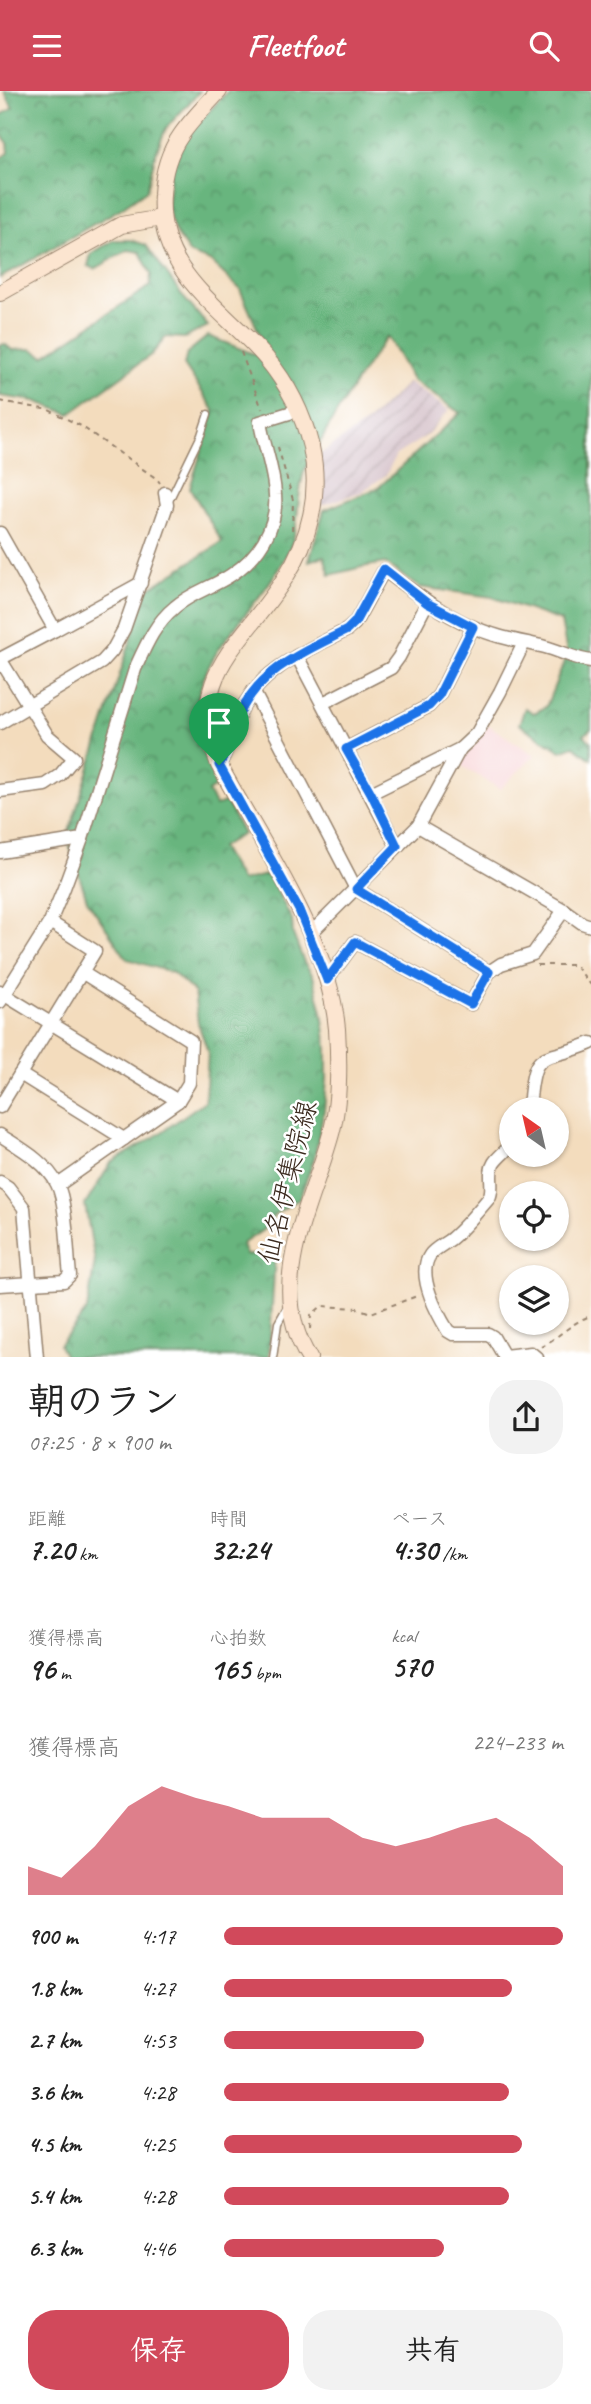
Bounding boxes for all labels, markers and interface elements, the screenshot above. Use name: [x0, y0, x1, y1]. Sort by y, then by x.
text: Fleetfoot: [247, 25, 344, 66]
icon: menu: [28, 27, 66, 65]
icon: search: [525, 27, 563, 65]
pin: [189, 693, 249, 765]
icon: arrive: [200, 704, 238, 742]
street label: 仙名伊集院線: [250, 1096, 324, 1268]
north arrow: [499, 1097, 569, 1167]
map controls: [499, 1097, 569, 1335]
button: locate: [499, 1181, 569, 1251]
button: layers: [499, 1265, 569, 1335]
text: 朝のラン: [28, 1378, 180, 1425]
button: share: [489, 1380, 563, 1454]
text: 07:25 · 8 × 900 m: [28, 1428, 171, 1457]
text: 距離: [28, 1507, 66, 1531]
text: 時間: [210, 1507, 248, 1531]
text: ペース: [391, 1507, 447, 1531]
text: 7.20: [28, 1531, 74, 1569]
text: 32:24: [210, 1531, 270, 1569]
text: 4:30: [391, 1531, 438, 1569]
text: km: [74, 1542, 98, 1566]
text: /km: [438, 1542, 467, 1566]
text: kcal: [391, 1624, 416, 1648]
text: 獲得標高: [28, 1626, 104, 1650]
text: 心拍数: [210, 1626, 267, 1650]
text: 570: [391, 1648, 431, 1686]
text: 96: [28, 1650, 55, 1688]
text: 165: [210, 1650, 250, 1688]
text: m: [55, 1661, 71, 1685]
text: bpm: [250, 1661, 281, 1685]
text: 224–233 m: [472, 1728, 563, 1757]
text: 獲得標高: [28, 1733, 120, 1762]
text: 900 m: [28, 1922, 77, 1951]
text: 4:17: [140, 1922, 176, 1951]
text: 1.8 km: [28, 1974, 82, 2003]
text: 4:27: [140, 1974, 176, 2003]
text: 2.7 km: [28, 2026, 81, 2055]
text: 4:53: [140, 2026, 176, 2055]
text: 3.6 km: [28, 2078, 82, 2107]
text: 4:28: [140, 2078, 176, 2107]
text: 4.5 km: [28, 2130, 81, 2159]
text: 4:25: [140, 2130, 176, 2159]
text: 5.4 km: [28, 2182, 81, 2211]
text: 4:28: [140, 2182, 176, 2211]
text: 6.3 km: [28, 2234, 82, 2263]
text: 4:46: [140, 2234, 176, 2263]
button: 保存: [28, 2310, 289, 2390]
button: 共有: [303, 2310, 563, 2390]

